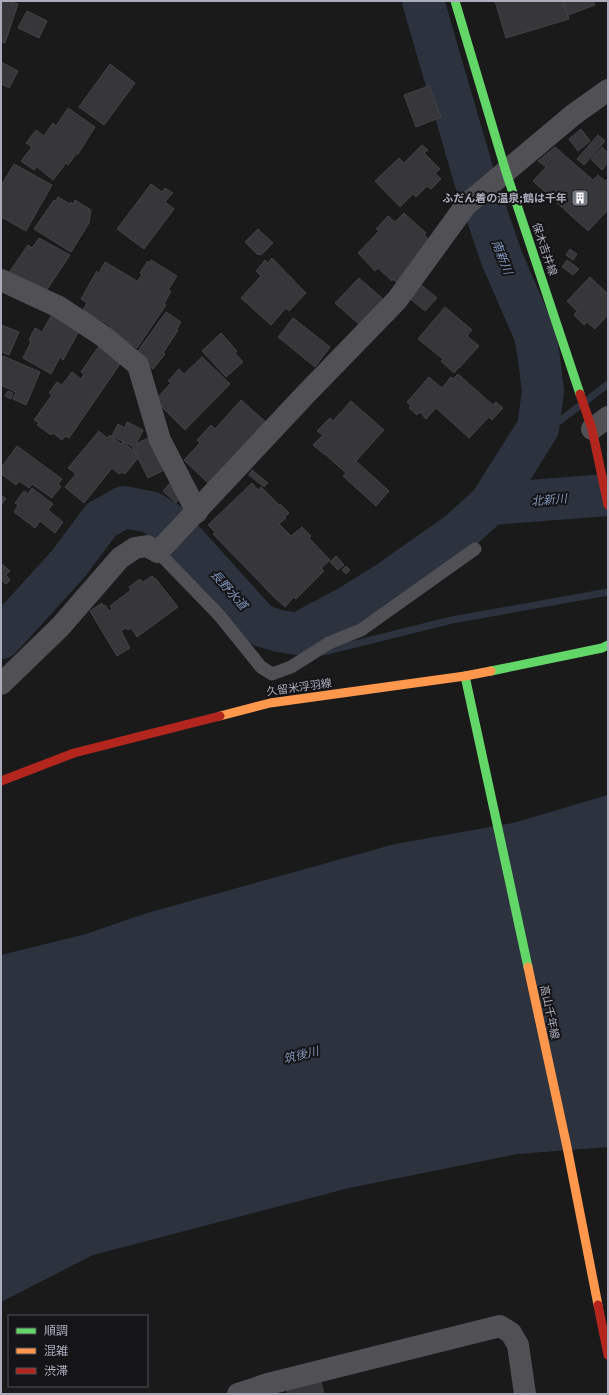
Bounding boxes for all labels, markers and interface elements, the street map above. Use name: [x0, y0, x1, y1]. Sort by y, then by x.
building icon: ふだん着の温泉;鶴は千年: [570, 188, 590, 208]
place label: ふだん着の温泉;鶴は千年: [442, 191, 567, 205]
street label: 保木吉井線: [529, 221, 561, 277]
water label: 南新川: [489, 237, 517, 278]
water label: 北新川: [530, 490, 570, 509]
water label: 長野水道: [208, 567, 252, 614]
street label: 久留米浮羽線: [265, 675, 333, 699]
street label: 高山千年線: [537, 984, 563, 1040]
water label: 筑後川: [282, 1042, 322, 1066]
legend: [8, 1315, 148, 1387]
text: 順調: [44, 1323, 68, 1338]
text: 混雑: [44, 1343, 68, 1358]
text: 渋滞: [44, 1363, 68, 1378]

